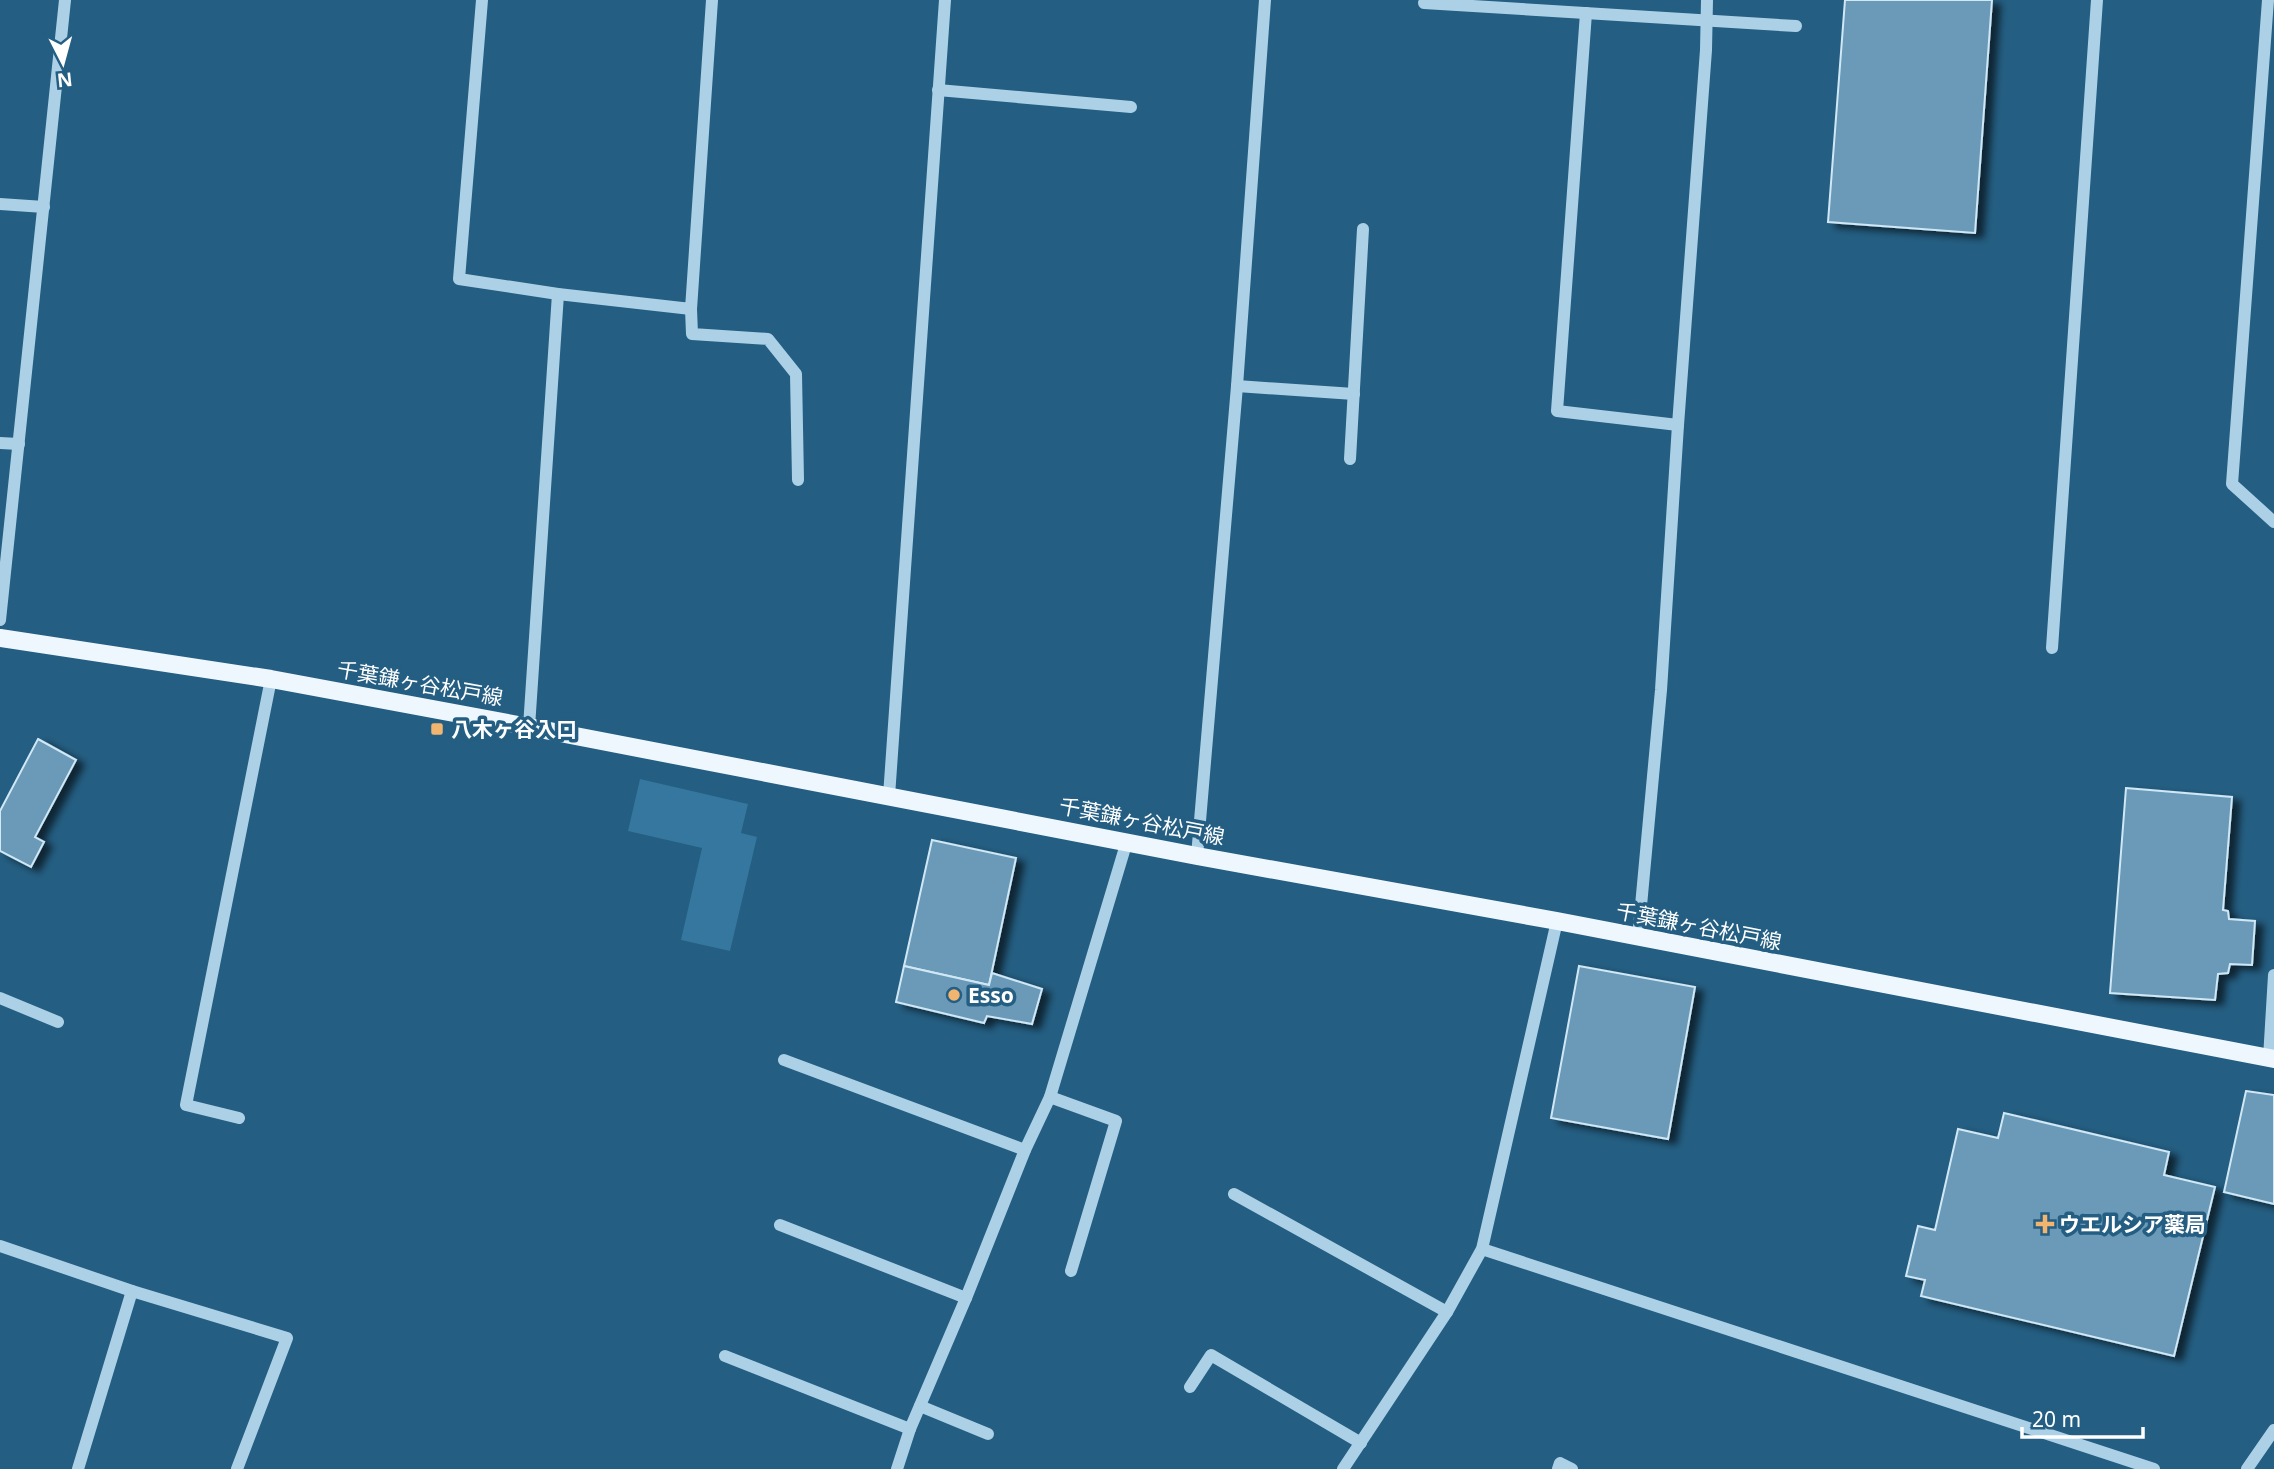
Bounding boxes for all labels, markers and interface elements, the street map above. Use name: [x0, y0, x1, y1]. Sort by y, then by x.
north arrow: [28, 28, 98, 98]
text: N: [56, 66, 74, 94]
street label: 千葉鎌ヶ谷松戸線: [335, 655, 505, 711]
place label: 八木ヶ谷入口: [451, 715, 577, 743]
marker: 八木ヶ谷入口: [429, 721, 445, 737]
street label: 千葉鎌ヶ谷松戸線: [1057, 791, 1227, 851]
street label: 千葉鎌ヶ谷松戸線: [1614, 896, 1784, 956]
place label: Esso: [968, 981, 1014, 1009]
marker: Esso: [946, 987, 962, 1003]
place label: ウエルシア薬局: [2059, 1210, 2206, 1238]
marker: ウエルシア薬局: [2037, 1216, 2053, 1232]
scale bar: [2022, 1396, 2143, 1440]
text: 20 m: [2032, 1405, 2081, 1433]

